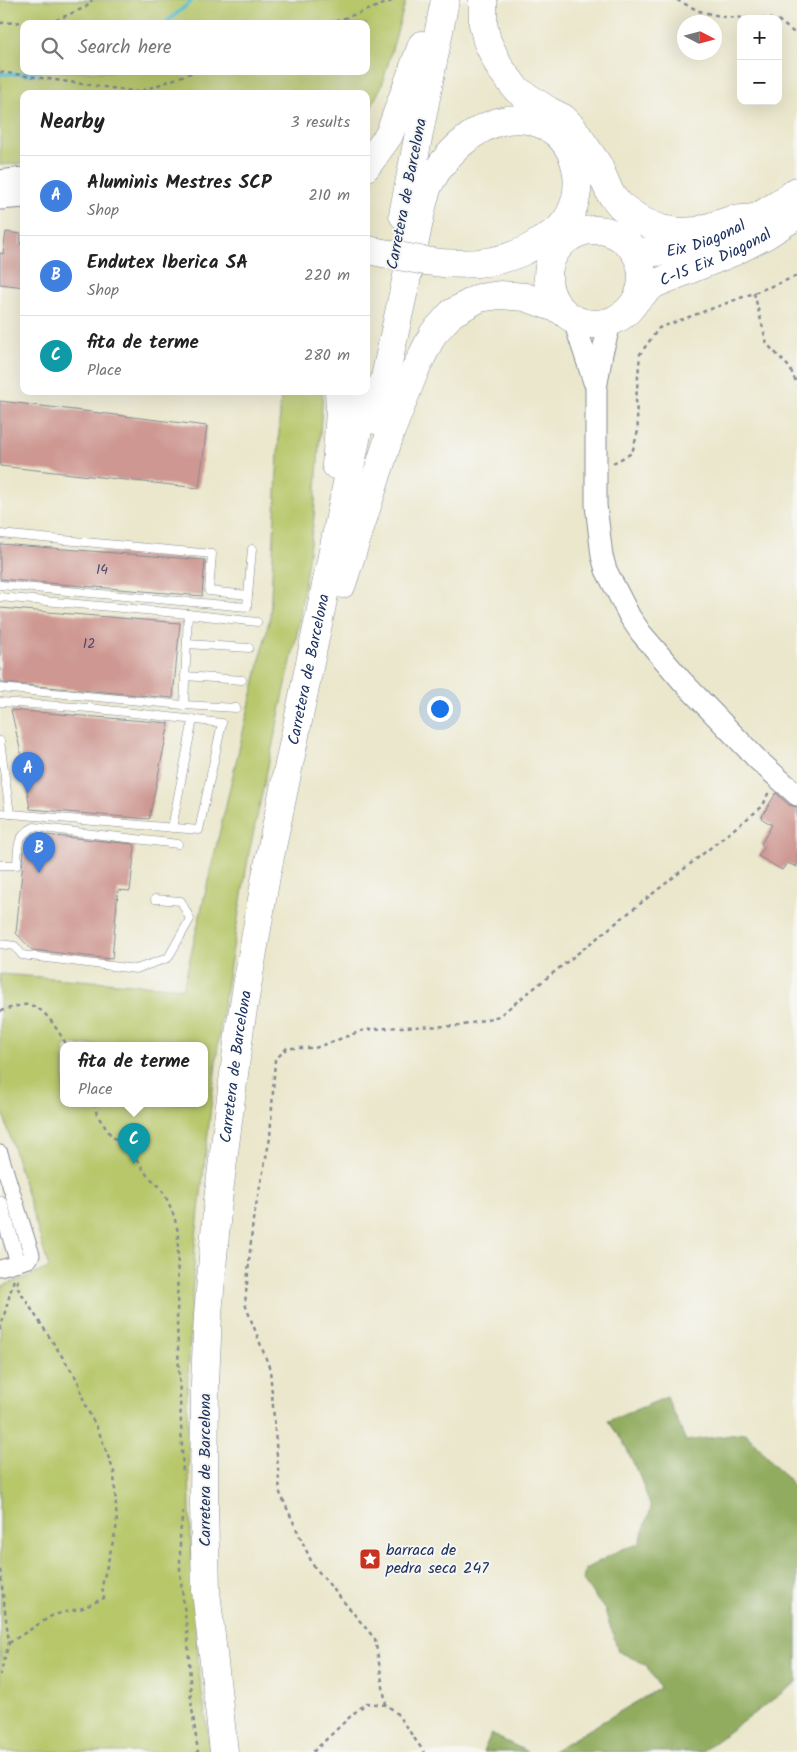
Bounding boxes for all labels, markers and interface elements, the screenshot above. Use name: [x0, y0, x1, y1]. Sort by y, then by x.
north arrow: [677, 15, 722, 60]
map controls: [737, 15, 782, 105]
button: +: [737, 15, 782, 60]
search box: [20, 20, 370, 75]
text: Search here: [78, 33, 172, 63]
icon: search: [38, 34, 66, 62]
button: −: [737, 60, 782, 105]
text: Nearby: [40, 106, 105, 139]
text: 3 results: [291, 110, 350, 135]
street label: Carretera de Barcelona: [380, 116, 434, 272]
text: Aluminis Mestres SCP: [87, 168, 271, 198]
text: A: [51, 183, 61, 208]
text: 210 m: [309, 183, 350, 208]
text: Shop: [87, 198, 119, 223]
street label: Eix Diagonal: [665, 213, 750, 264]
street label: C-15 Eix Diagonal: [656, 222, 777, 293]
text: Endutex Iberica SA: [87, 248, 248, 278]
text: B: [51, 263, 61, 288]
text: 220 m: [304, 263, 350, 288]
text: Shop: [87, 278, 119, 303]
text: fita de terme: [87, 328, 199, 358]
text: C: [51, 343, 61, 368]
text: 280 m: [304, 343, 350, 368]
text: Place: [87, 358, 121, 383]
house number: 14: [96, 559, 108, 581]
street label: Carretera de Barcelona: [281, 592, 336, 747]
house number: 12: [83, 633, 95, 655]
your location: [427, 696, 453, 722]
pin: A: [12, 752, 44, 793]
pin: B: [23, 832, 55, 873]
street label: Carretera de Barcelona: [213, 988, 259, 1144]
popup: [60, 1042, 208, 1107]
text: fita de terme: [78, 1047, 190, 1077]
text: Place: [78, 1077, 113, 1102]
pin: C: [118, 1123, 150, 1164]
street label: Carretera de Barcelona: [193, 1393, 218, 1547]
place label: barraca de pedra seca 247: [385, 1538, 489, 1581]
place icon: barraca de pedra seca 247: [358, 1547, 382, 1571]

